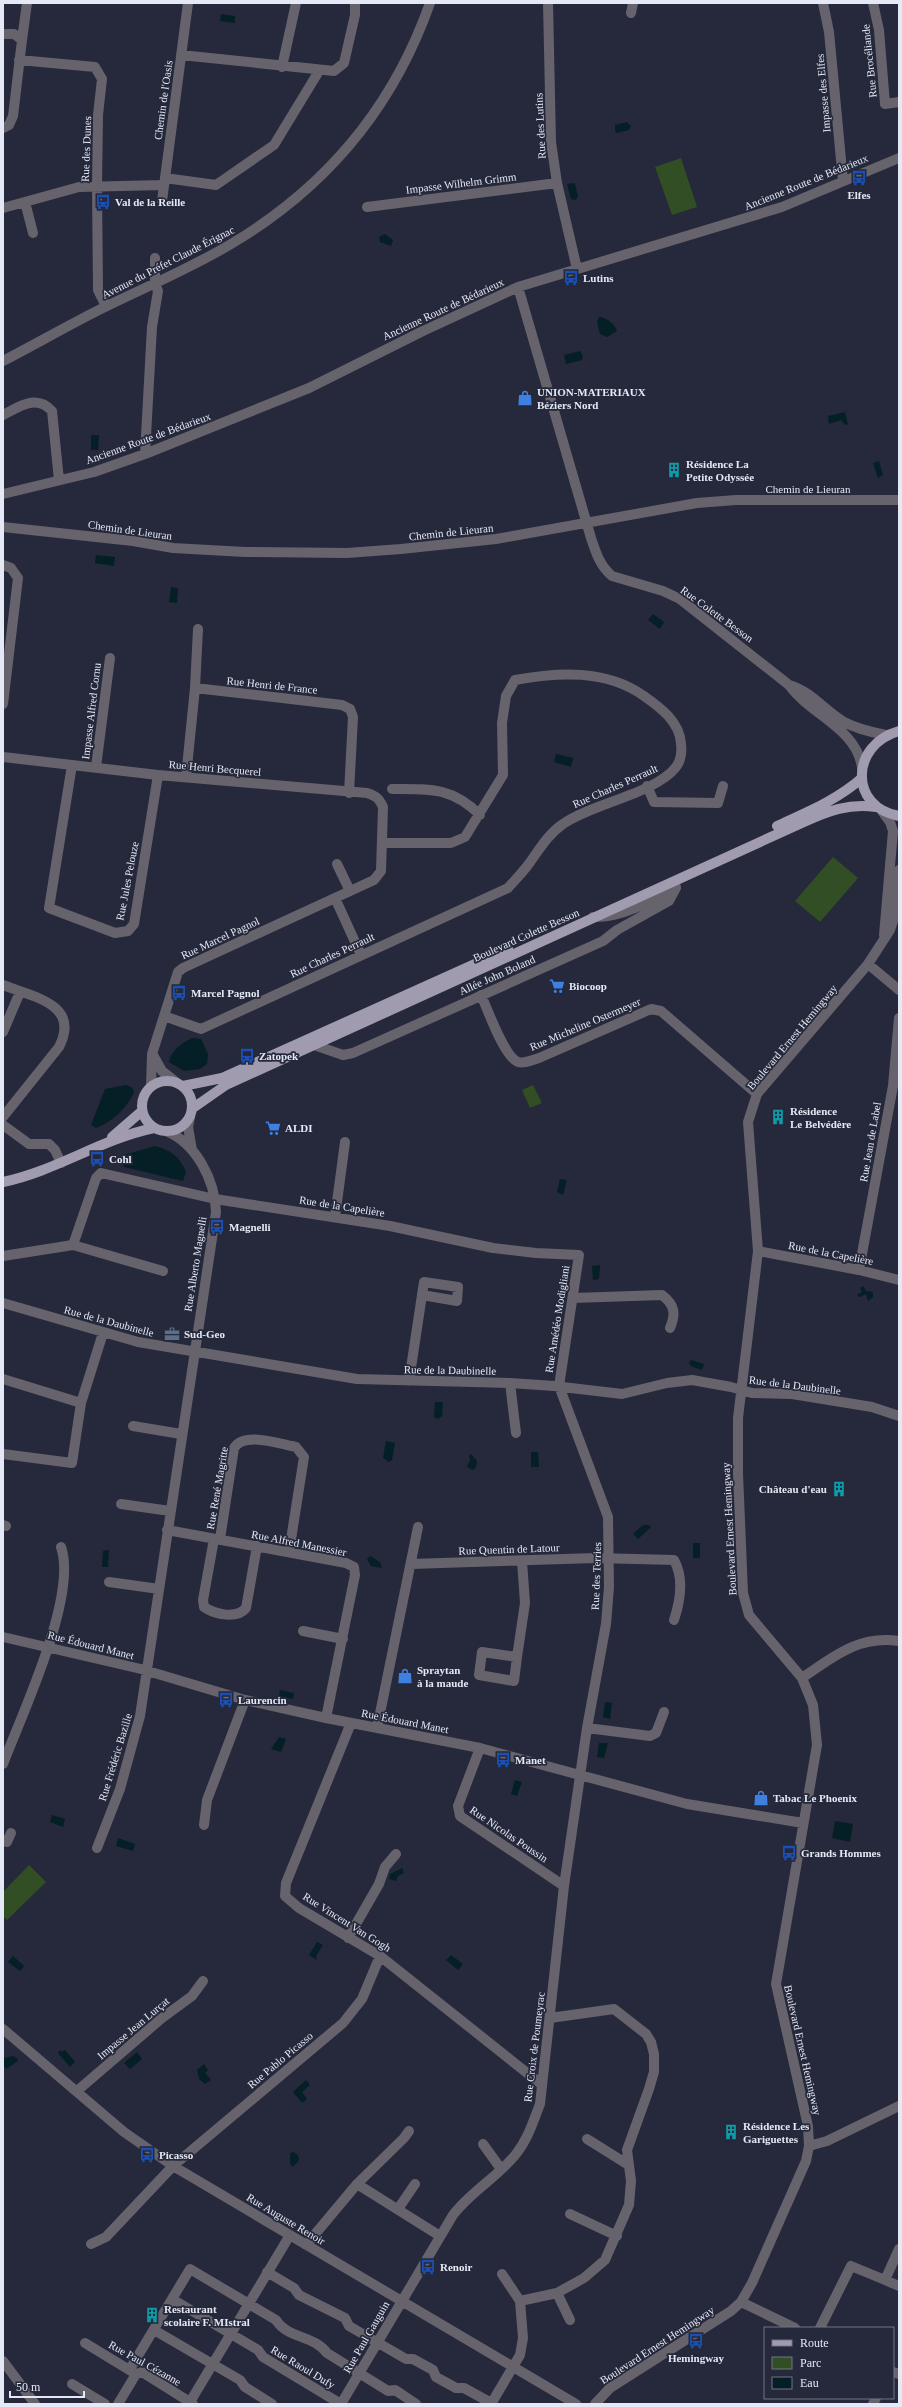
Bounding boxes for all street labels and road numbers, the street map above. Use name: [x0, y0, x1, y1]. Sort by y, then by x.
street label: Rue Brocéliande: [859, 24, 879, 98]
street label: Impasse des Elfes: [814, 53, 832, 133]
street label: Chemin de l'Oasis: [151, 59, 175, 141]
street label: Rue des Lutins: [532, 93, 548, 159]
street label: Rue des Dunes: [79, 116, 93, 182]
street label: Ancienne Route de Bédarieux: [742, 151, 870, 212]
street label: Impasse Wilhelm Grimm: [405, 170, 517, 196]
street label: Avenue du Préfet Claude Érignac: [100, 223, 236, 301]
street label: Ancienne Route de Bédarieux: [381, 275, 506, 342]
street label: Ancienne Route de Bédarieux: [84, 410, 213, 466]
street label: Chemin de Lieuran: [766, 483, 851, 495]
street label: Chemin de Lieuran: [87, 518, 173, 542]
street label: Chemin de Lieuran: [408, 522, 494, 542]
street label: Rue Colette Besson: [678, 584, 756, 645]
street label: Impasse Alfred Cornu: [79, 662, 103, 760]
street label: Rue Henri de France: [226, 674, 318, 696]
street label: Rue Henri Becquerel: [168, 758, 262, 778]
street label: Rue Charles Perrault: [571, 762, 659, 810]
street label: Rue Jules Pelouze: [113, 840, 141, 921]
street label: Boulevard Colette Besson: [471, 906, 581, 964]
street label: Rue Marcel Pagnol: [179, 915, 261, 961]
street label: Rue Charles Perrault: [288, 930, 376, 980]
street label: Allée John Boland: [457, 953, 537, 997]
street label: Boulevard Ernest Hemingway: [745, 982, 840, 1092]
street label: Rue Micheline Ostermeyer: [528, 995, 642, 1053]
street label: Rue Jean de Label: [857, 1101, 883, 1183]
street label: Rue de la Capelière: [298, 1193, 386, 1219]
street label: Rue Alberto Magnelli: [182, 1216, 208, 1312]
street label: Rue de la Capelière: [787, 1239, 875, 1267]
street label: Rue Amédéo Modigliani: [543, 1264, 571, 1374]
street label: Rue de la Daubinelle: [63, 1303, 155, 1339]
street label: Rue de la Daubinelle: [404, 1363, 496, 1377]
street label: Rue de la Daubinelle: [748, 1373, 842, 1397]
street label: Rue René Magritte: [204, 1446, 230, 1530]
street label: Boulevard Ernest Hemingway: [719, 1462, 738, 1596]
street label: Rue Alfred Manessier: [250, 1528, 348, 1558]
street label: Rue Quentin de Latour: [458, 1541, 560, 1557]
street label: Rue des Terries: [589, 1542, 603, 1610]
street label: Rue Édouard Manet: [47, 1628, 135, 1662]
street label: Rue Édouard Manet: [360, 1707, 450, 1735]
street label: Rue Frédéric Bazille: [96, 1712, 134, 1802]
street label: Rue Nicolas Poussin: [468, 1804, 551, 1865]
street label: Rue Vincent Van Gogh: [301, 1890, 394, 1954]
street label: Boulevard Ernest Hemingway: [782, 1984, 824, 2117]
street label: Rue Croix de Poumeyrac: [521, 1991, 547, 2103]
street label: Impasse Jean Lurçat: [95, 1995, 171, 2061]
street label: Rue Pablo Picasso: [245, 2029, 315, 2091]
street label: Rue Auguste Renoir: [245, 2191, 328, 2247]
street label: Rue Paul Gauguin: [341, 2299, 392, 2375]
street label: Boulevard Ernest Hemingway: [598, 2303, 716, 2387]
street label: Rue Paul Cézanne: [107, 2338, 183, 2388]
street label: Rue Raoul Dufy: [269, 2343, 337, 2391]

